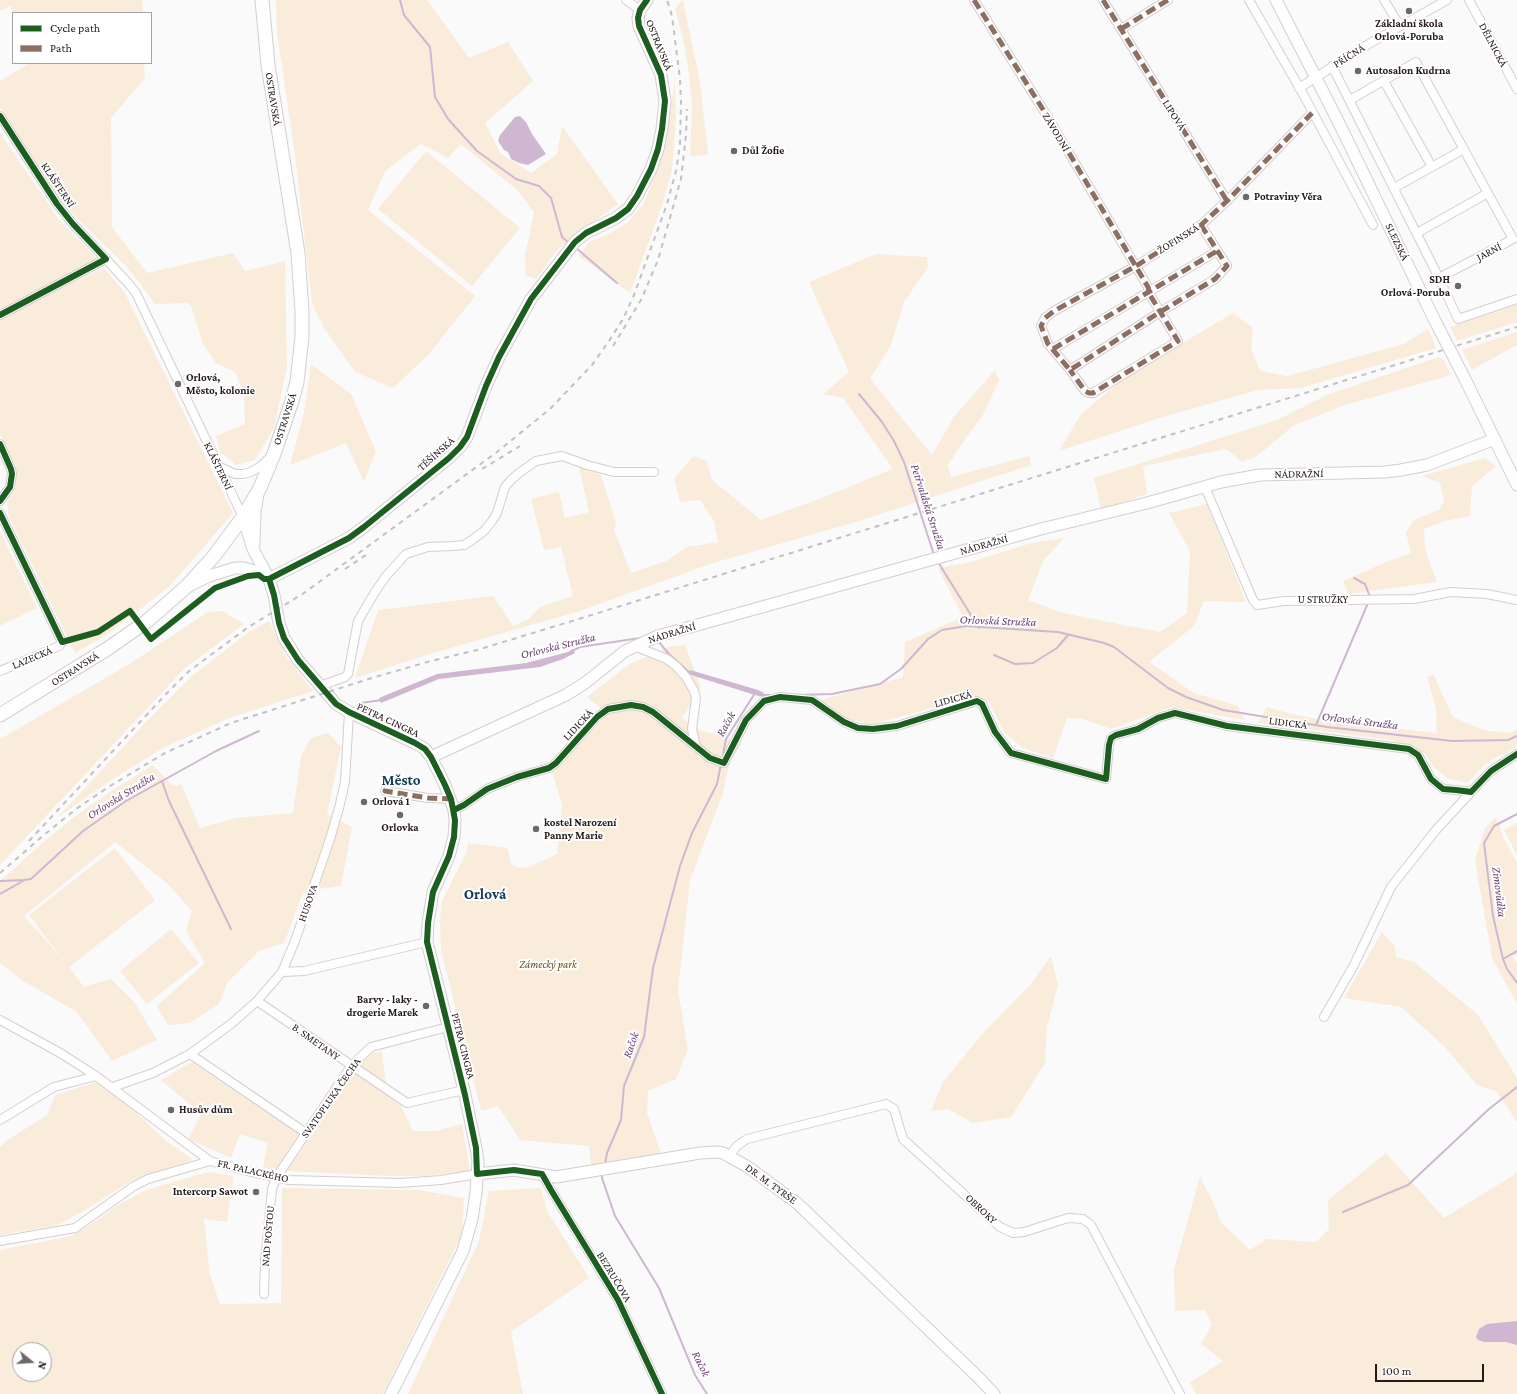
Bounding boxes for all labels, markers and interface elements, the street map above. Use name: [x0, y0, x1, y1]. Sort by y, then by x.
marker: Základní škola Orlová-Poruba: [1404, 6, 1414, 16]
legend: [12, 12, 152, 64]
place label: Základní škola Orlová-Poruba: [1374, 17, 1444, 43]
street label: OSTRAVSKÁ: [643, 18, 675, 72]
text: Cycle path: [50, 21, 100, 35]
street label: DĚLNICKÁ: [1476, 21, 1510, 69]
text: Path: [50, 41, 72, 55]
street label: PŘÍČNÁ: [1331, 41, 1367, 71]
place label: Autosalon Kudrna: [1366, 64, 1451, 78]
marker: Autosalon Kudrna: [1353, 66, 1363, 76]
street label: OSTRAVSKÁ: [262, 71, 284, 127]
street label: LIPOVÁ: [1159, 97, 1189, 133]
street label: ZÁVODNÍ: [1039, 110, 1073, 154]
place label: Důl Žofie: [742, 144, 784, 158]
marker: Důl Žofie: [729, 146, 739, 156]
street label: KLÁŠTERNÍ: [38, 160, 78, 210]
place label: Potraviny Věra: [1254, 190, 1322, 204]
marker: Potraviny Věra: [1241, 192, 1251, 202]
street label: ŽOFINSKÁ: [1155, 221, 1201, 257]
street label: SLEZSKÁ: [1382, 221, 1412, 263]
street label: JARNÍ: [1474, 240, 1504, 264]
place label: SDH Orlová-Poruba: [1381, 273, 1450, 299]
marker: SDH Orlová-Poruba: [1453, 281, 1463, 291]
place label: Orlová, Město, kolonie: [186, 371, 255, 397]
marker: Orlová, Město, kolonie: [173, 379, 183, 389]
street label: OSTRAVSKÁ: [270, 391, 300, 447]
street label: TĚŠÍNSKÁ: [415, 434, 457, 474]
street label: KLÁŠTERNÍ: [201, 440, 235, 492]
water label: Petřvaldská Stružka: [907, 462, 949, 552]
street label: NÁDRAŽNÍ: [1274, 467, 1324, 481]
street label: NÁDRAŽNÍ: [959, 532, 1009, 558]
street label: U STRUŽKY: [1298, 593, 1348, 607]
water label: Orlovská Stružka: [959, 612, 1037, 630]
street label: NÁDRAŽNÍ: [647, 620, 697, 646]
water label: Orlovská Stružka: [519, 630, 597, 662]
street label: LAZECKÁ: [10, 644, 54, 672]
street label: OSTRAVSKÁ: [49, 649, 101, 689]
street label: LIDICKÁ: [933, 687, 973, 711]
street label: PETRA CINGRA: [355, 700, 421, 740]
street label: LIDICKÁ: [560, 706, 596, 744]
water label: Račok: [713, 709, 739, 739]
water label: Orlovská Stružka: [1321, 709, 1399, 733]
street label: LIDICKÁ: [1268, 714, 1308, 732]
water label: Orlovská Stružka: [85, 770, 157, 822]
district label: Město: [381, 771, 421, 789]
place label: Orlová 1: [372, 795, 410, 809]
marker: Orlová 1: [359, 797, 369, 807]
marker: Orlovka: [395, 810, 405, 820]
place label: kostel Narození Panny Marie: [544, 816, 617, 842]
place label: Orlovka: [381, 821, 419, 835]
marker: kostel Narození Panny Marie: [531, 824, 541, 834]
water label: Zimovůdka: [1489, 866, 1509, 918]
street label: HUSOVA: [295, 883, 321, 923]
district label: Orlová: [464, 885, 506, 903]
park label: Zámecký park: [519, 958, 577, 972]
place label: Barvy - laky - drogerie Marek: [347, 993, 418, 1019]
marker: Barvy - laky - drogerie Marek: [421, 1001, 431, 1011]
street label: PETRA CINGRA: [448, 1012, 478, 1080]
street label: B. SMETANY: [289, 1021, 343, 1063]
water label: Račok: [620, 1030, 642, 1060]
street label: SVATOPLUKA ČECHA: [298, 1055, 364, 1141]
place label: Husův dům: [179, 1103, 233, 1117]
marker: Husův dům: [166, 1105, 176, 1115]
street label: FR. PALACKÉHO: [216, 1156, 290, 1186]
street label: DR. M. TYRŠE: [743, 1161, 799, 1207]
place label: Intercorp Sawot: [173, 1185, 248, 1199]
marker: Intercorp Sawot: [251, 1187, 261, 1197]
street label: OBROKY: [962, 1191, 1000, 1227]
street label: NAD POŠTOU: [259, 1205, 277, 1267]
street label: BEZRUČOVA: [594, 1249, 634, 1305]
north arrow: [12, 1342, 52, 1382]
water label: Račok: [689, 1349, 713, 1379]
scale bar: [1377, 1356, 1486, 1382]
text: N: [36, 1360, 49, 1371]
text: 100 m: [1382, 1364, 1411, 1378]

